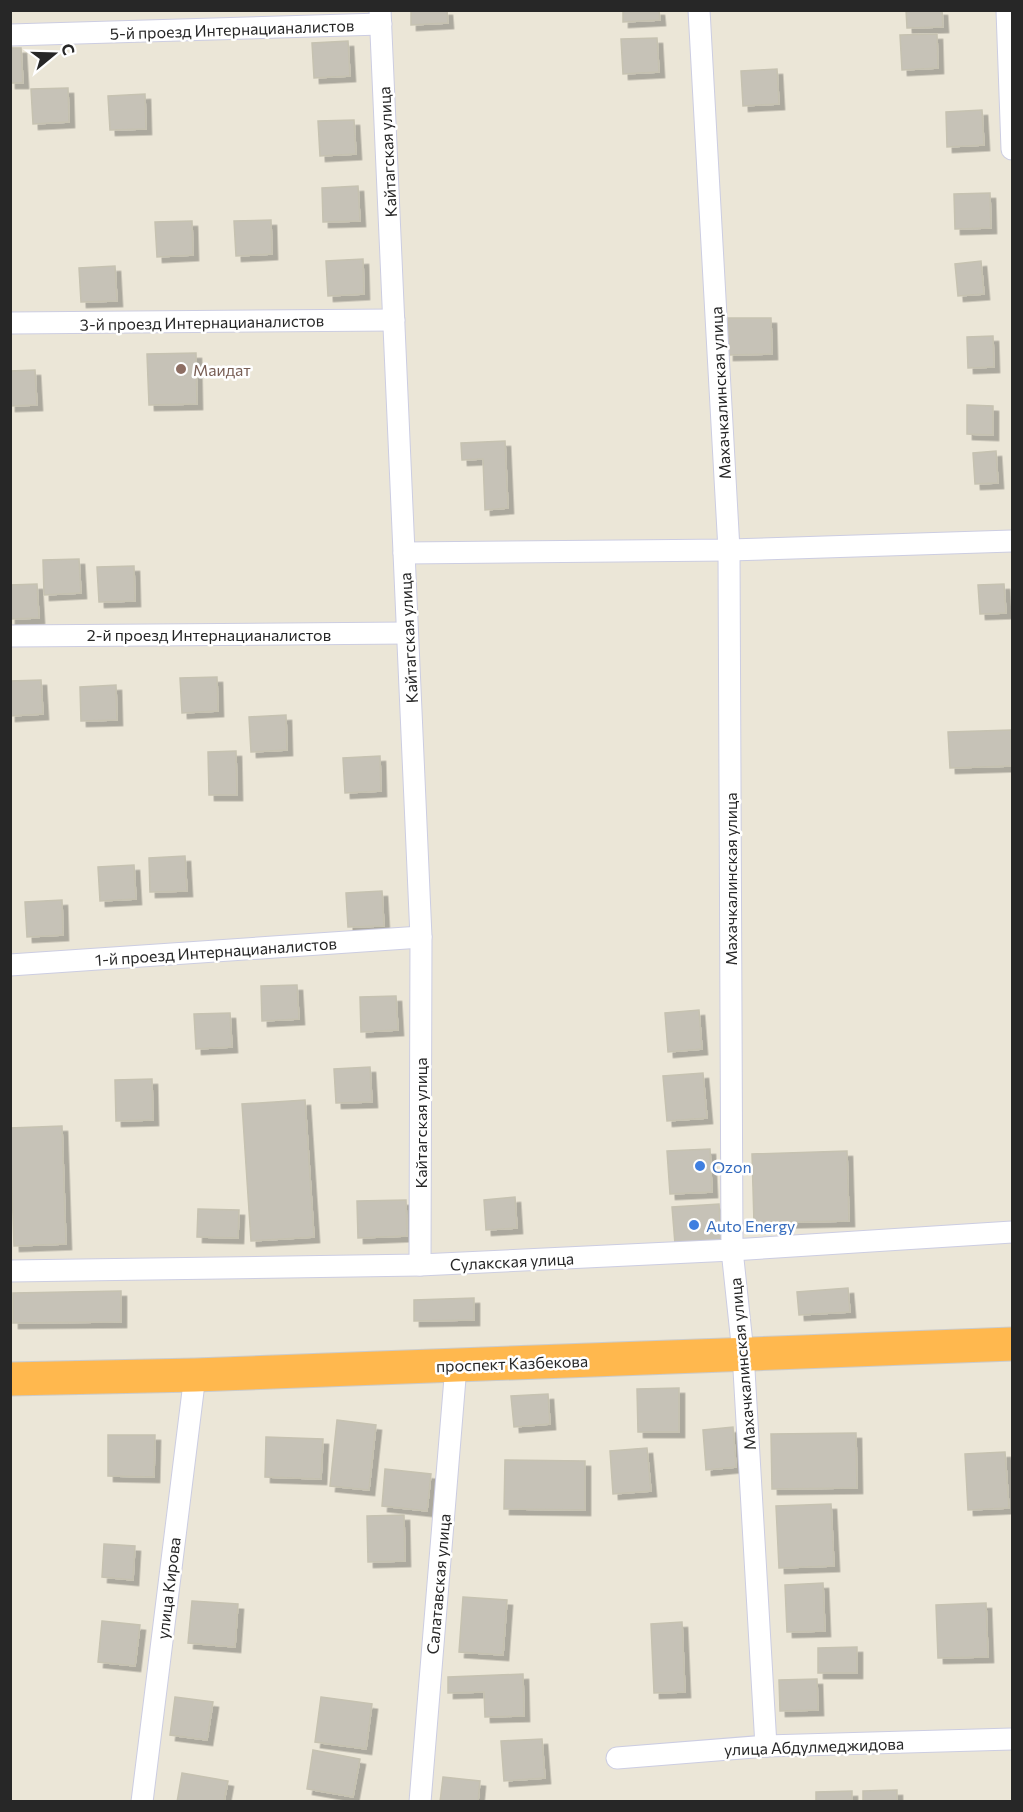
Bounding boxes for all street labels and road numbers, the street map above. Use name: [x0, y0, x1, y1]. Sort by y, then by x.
street label: 5-й проезд Интернацианалистов: [109, 15, 355, 43]
street label: Кайтагская улица: [374, 86, 400, 218]
street label: Махачкалинская улица: [706, 306, 734, 480]
street label: 3-й проезд Интернацианалистов: [80, 310, 324, 334]
street label: Кайтагская улица: [395, 572, 421, 704]
street label: 2-й проезд Интернацианалистов: [87, 625, 331, 644]
street label: Махачкалинская улица: [721, 792, 740, 966]
street label: 1-й проезд Интернацианалистов: [95, 933, 337, 969]
street label: Кайтагская улица: [411, 1058, 430, 1188]
street label: Сулакская улица: [450, 1248, 574, 1274]
street label: Махачкалинская улица: [725, 1277, 759, 1451]
street label: проспект Казбекова: [436, 1351, 588, 1375]
street label: Салатавская улица: [422, 1513, 454, 1655]
street label: улица Кирова: [152, 1536, 184, 1640]
street label: улица Абдулмеджидова: [724, 1733, 904, 1759]

